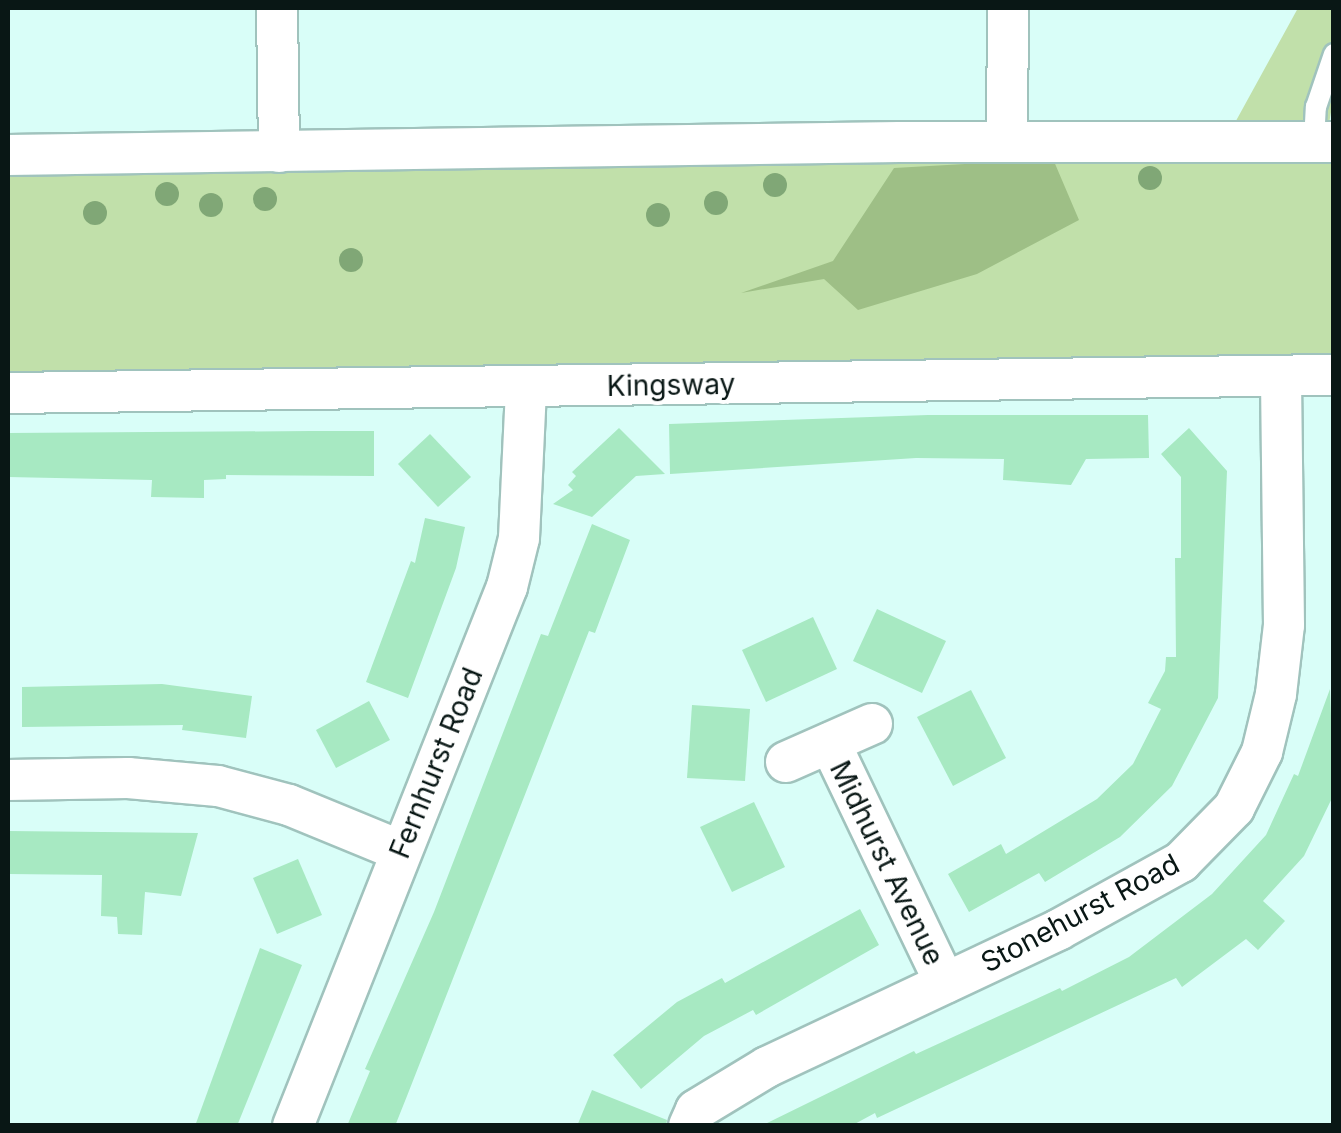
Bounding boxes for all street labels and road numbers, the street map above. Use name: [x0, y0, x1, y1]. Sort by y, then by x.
street label: Kingsway: [606, 367, 736, 403]
street label: Fernhurst Road: [383, 663, 489, 863]
street label: Midhurst Avenue: [823, 755, 951, 971]
street label: Stonehurst Road: [975, 847, 1185, 979]

